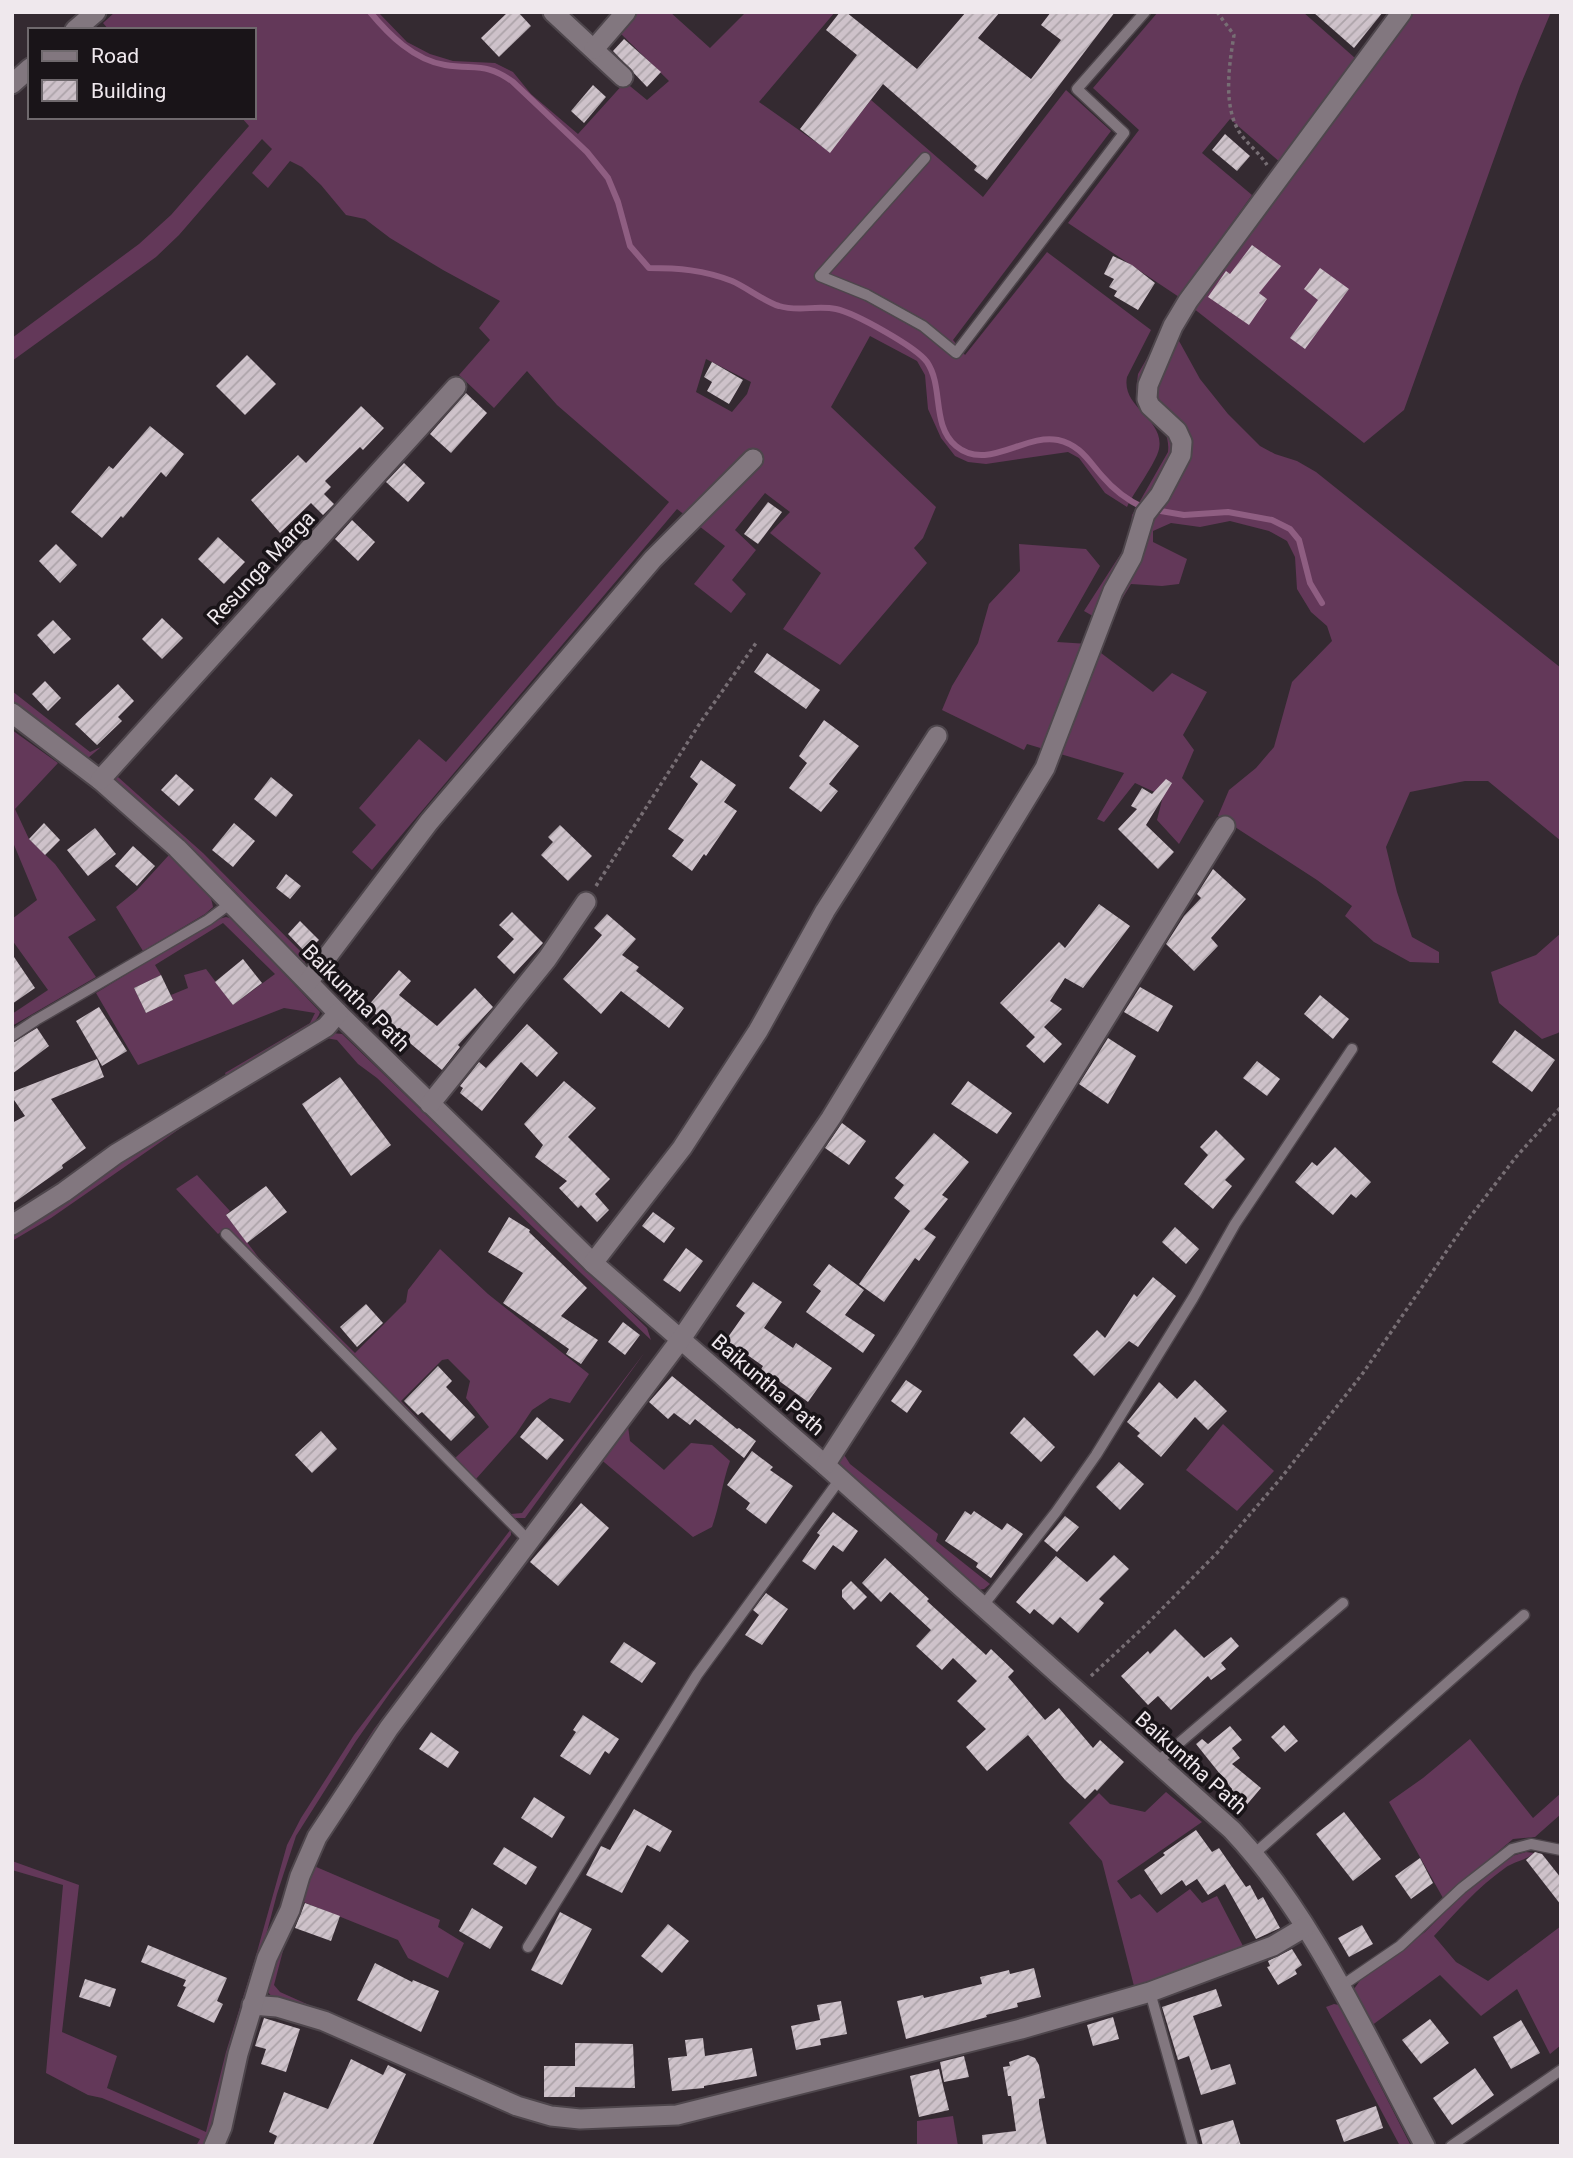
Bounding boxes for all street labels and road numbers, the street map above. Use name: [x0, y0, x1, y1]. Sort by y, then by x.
street label: Resunga Marga: [202, 506, 320, 630]
street label: Baikuntha Path: [297, 939, 415, 1057]
street label: Baikuntha Path: [707, 1330, 829, 1440]
street label: Baikuntha Path: [1130, 1707, 1252, 1819]

